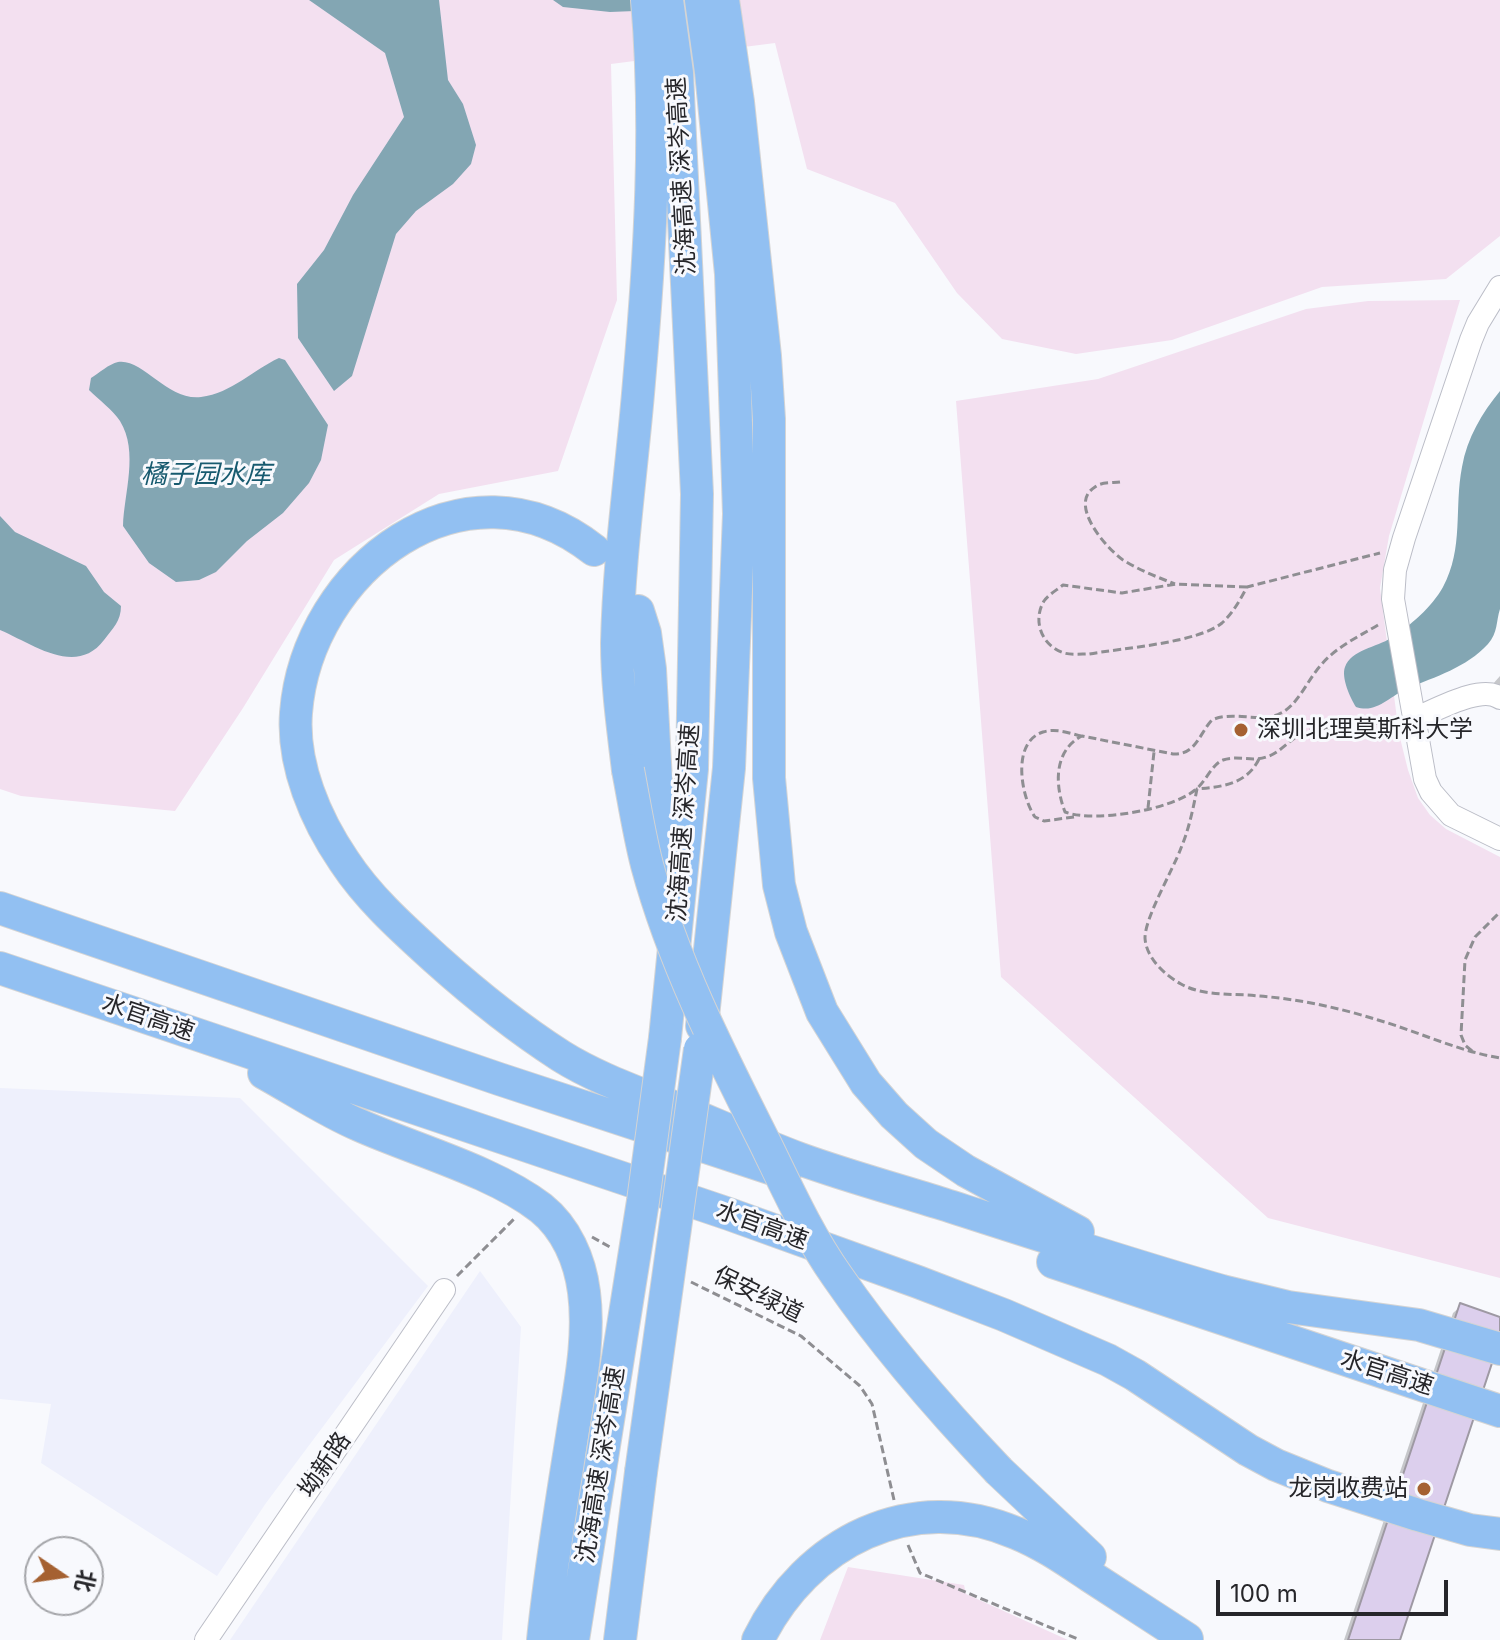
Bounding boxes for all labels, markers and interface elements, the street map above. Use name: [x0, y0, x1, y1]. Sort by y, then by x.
street label: 沈海高速 深岑高速: [662, 76, 702, 276]
water label: 橘子园水库: [141, 459, 271, 491]
place label: 深圳北理莫斯科大学: [1257, 716, 1473, 744]
marker: 深圳北理莫斯科大学: [1232, 721, 1250, 739]
street label: 沈海高速 深岑高速: [663, 723, 705, 923]
street label: 水官高速: [98, 989, 198, 1047]
street label: 水官高速: [712, 1196, 812, 1256]
street label: 保安绿道: [709, 1261, 807, 1329]
street label: 水官高速: [1337, 1344, 1437, 1402]
street label: 沈海高速 深岑高速: [571, 1365, 631, 1565]
street label: 坳新路: [293, 1427, 357, 1503]
place label: 龙岗收费站: [1288, 1475, 1408, 1503]
marker: 龙岗收费站: [1415, 1480, 1433, 1498]
north arrow: [24, 1536, 104, 1616]
scale bar: [1220, 1564, 1452, 1614]
text: 北: [70, 1567, 101, 1595]
text: 100 m: [1230, 1579, 1298, 1608]

